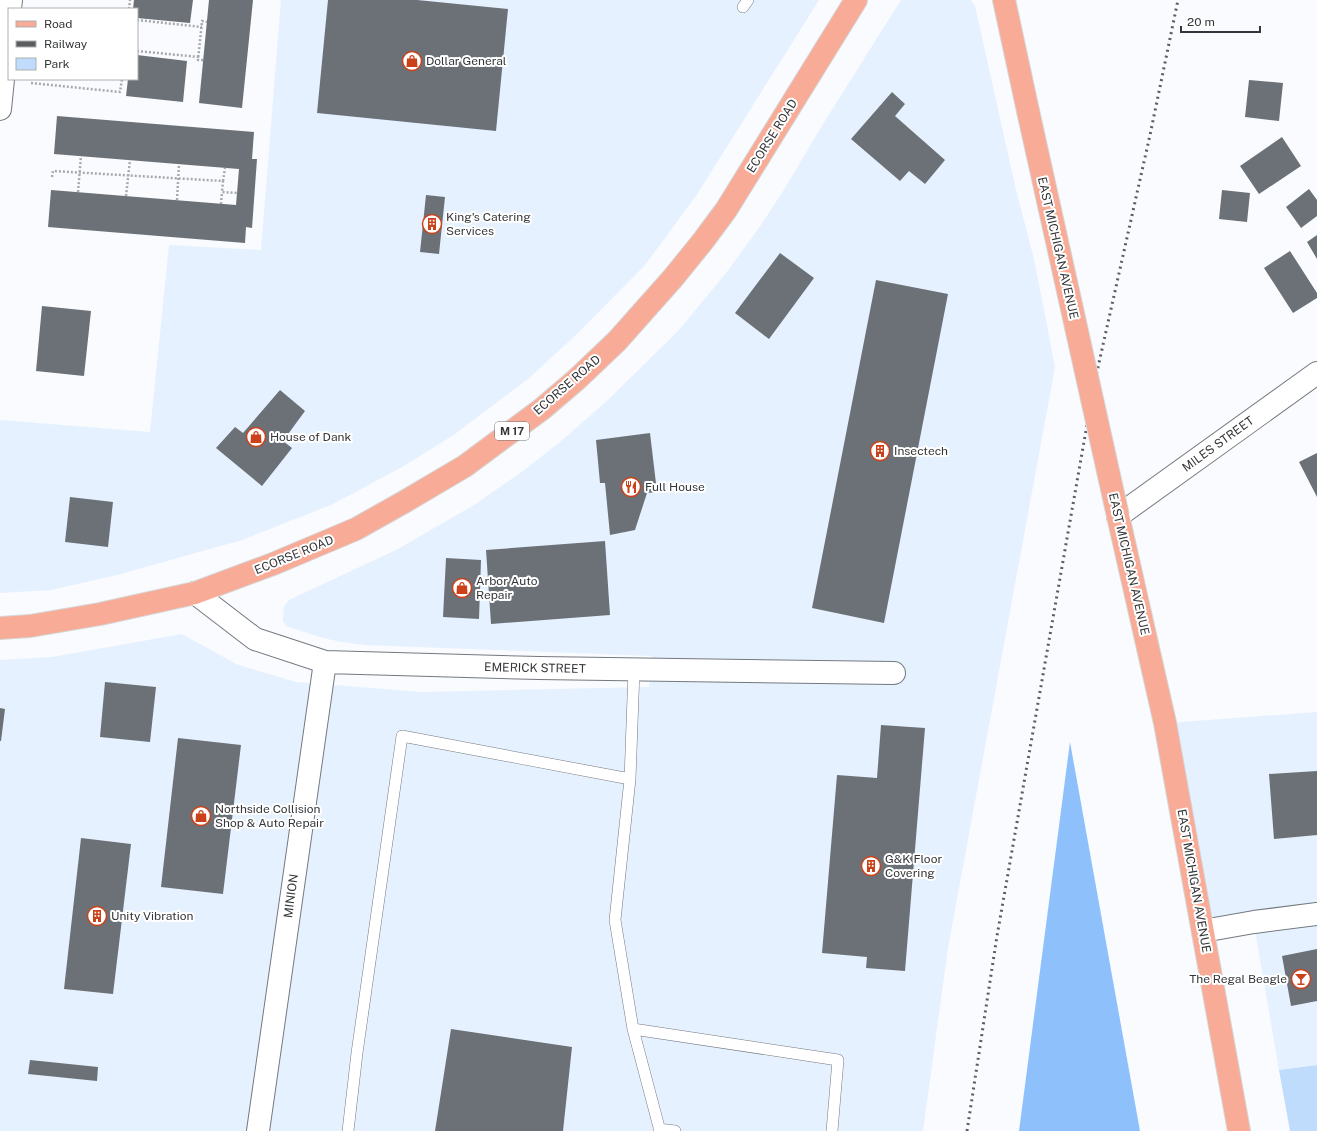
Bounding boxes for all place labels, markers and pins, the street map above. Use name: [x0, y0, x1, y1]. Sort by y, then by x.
shop icon: Dollar General: [401, 50, 423, 72]
place label: Dollar General: [426, 54, 507, 68]
place label: King's Catering Services: [446, 210, 531, 238]
building icon: King's Catering Services: [421, 213, 443, 235]
shop icon: House of Dank: [245, 426, 267, 448]
place label: House of Dank: [270, 430, 351, 444]
building icon: Insectech: [869, 440, 891, 462]
place label: Insectech: [894, 444, 948, 458]
restaurant icon: Full House: [620, 476, 642, 498]
place label: Full House: [645, 480, 705, 494]
place label: Arbor Auto Repair: [476, 574, 538, 602]
shop icon: Arbor Auto Repair: [451, 577, 473, 599]
place label: Northside Collision Shop & Auto Repair: [215, 802, 324, 830]
shop icon: Northside Collision Shop & Auto Repair: [190, 805, 212, 827]
place label: G&K Floor Covering: [885, 852, 942, 880]
building icon: G&K Floor Covering: [860, 855, 882, 877]
building icon: Unity Vibration: [86, 905, 108, 927]
place label: Unity Vibration: [111, 909, 194, 923]
bar icon: The Regal Beagle: [1290, 968, 1312, 990]
place label: The Regal Beagle: [1189, 972, 1287, 986]

